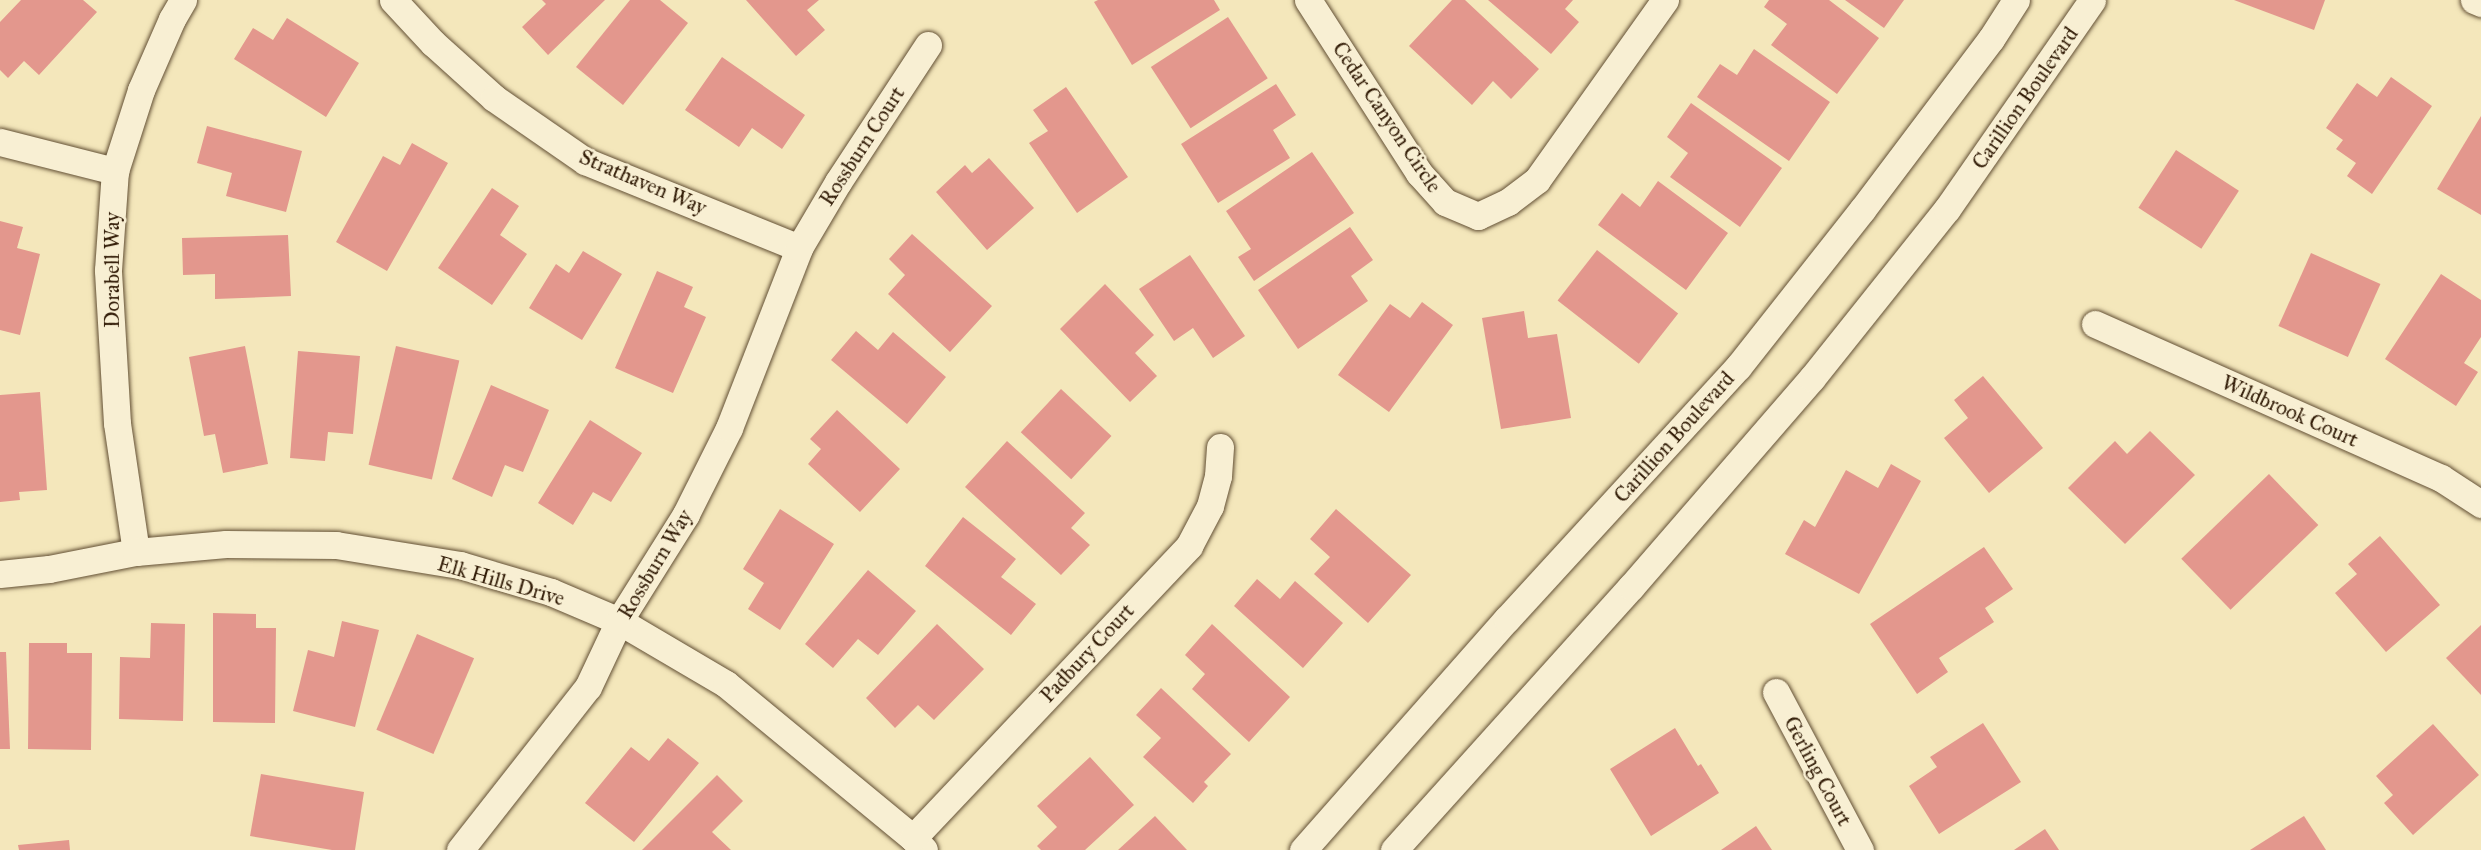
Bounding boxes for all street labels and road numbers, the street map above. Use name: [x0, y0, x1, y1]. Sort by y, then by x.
street label: Carillion Boulevard: [1967, 22, 2083, 174]
street label: Cedar Canyon Circle: [1327, 37, 1447, 197]
street label: Rossburn Court: [814, 82, 910, 210]
street label: Strathaven Way: [576, 144, 710, 220]
street label: Dorabell Way: [99, 212, 125, 328]
street label: Carillion Boulevard: [1609, 366, 1739, 508]
street label: Wildbrook Court: [2218, 370, 2362, 452]
street label: Rossburn Way: [612, 505, 698, 623]
street label: Elk Hills Drive: [435, 551, 567, 611]
street label: Padbury Court: [1035, 598, 1139, 708]
street label: Gerling Court: [1779, 712, 1857, 830]

